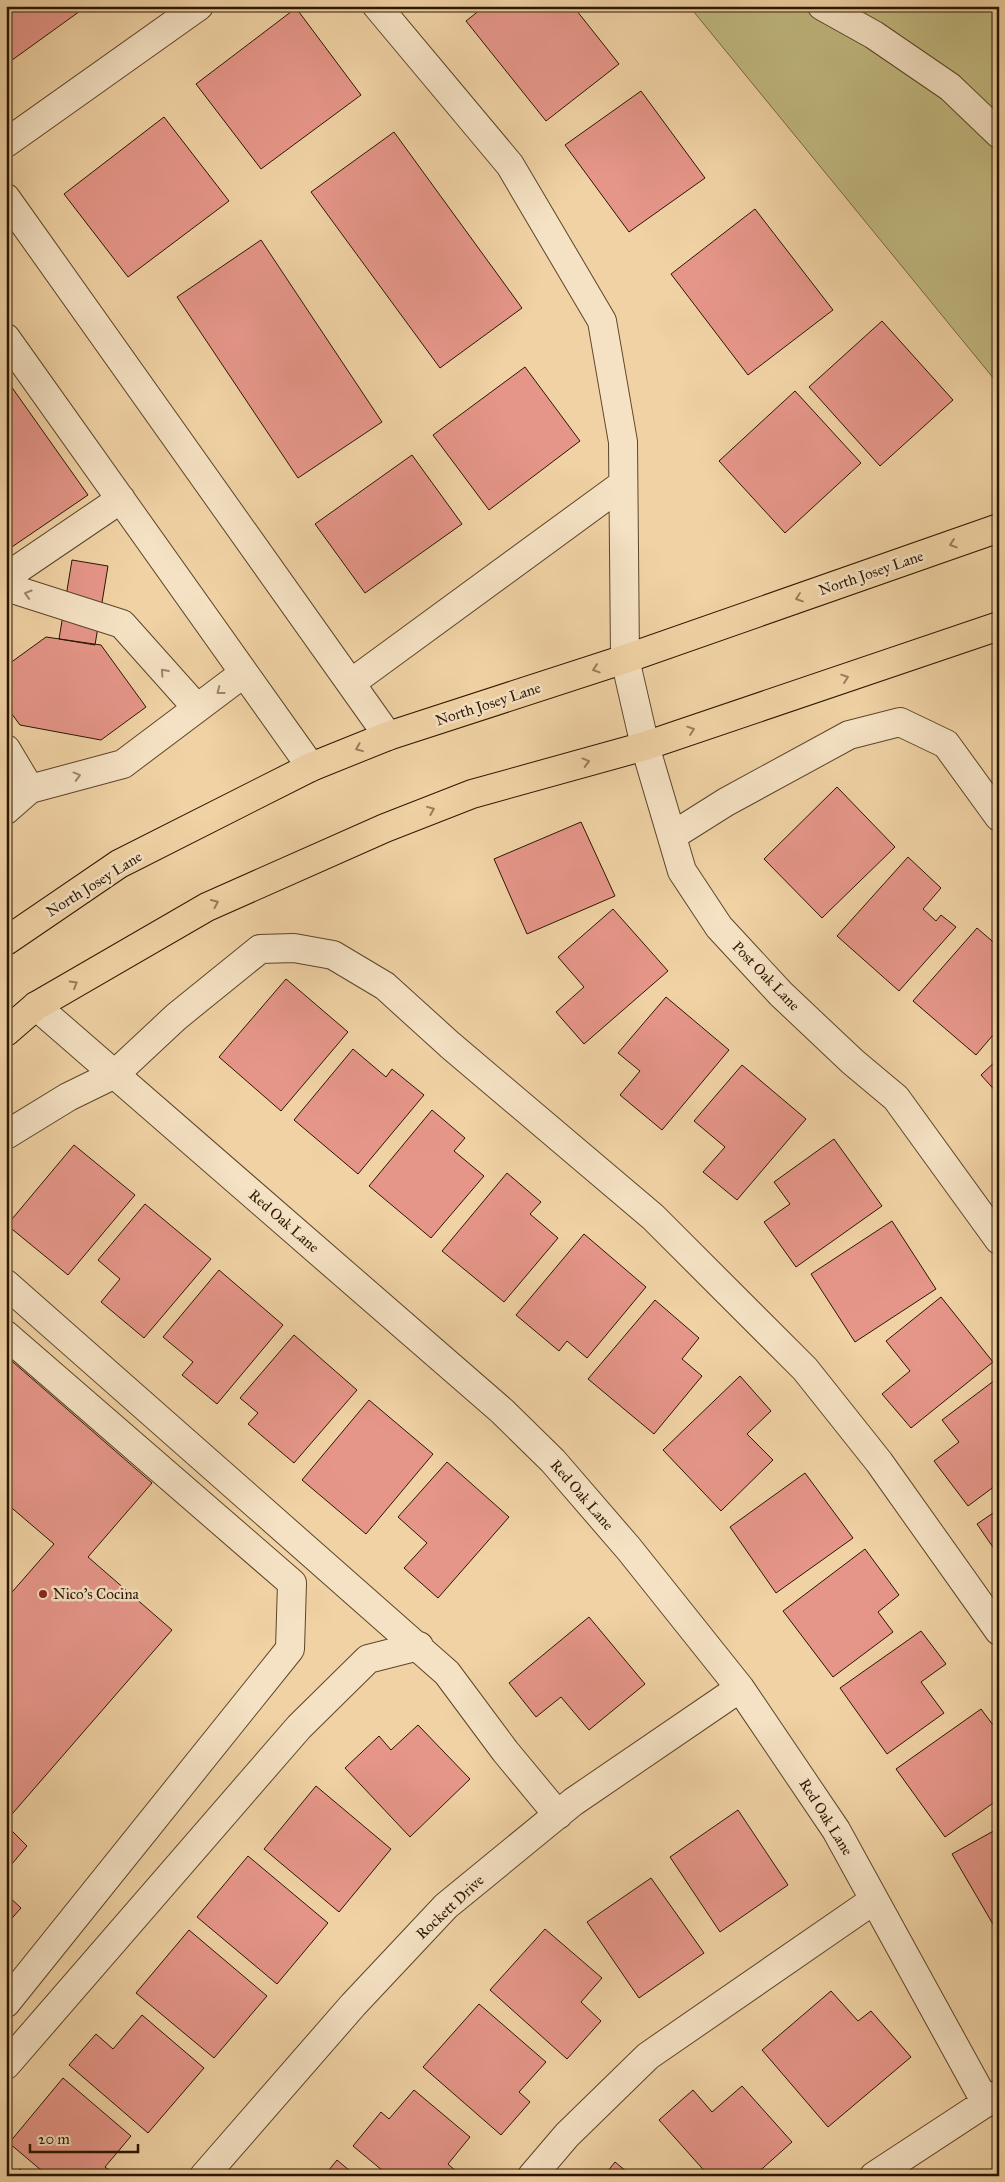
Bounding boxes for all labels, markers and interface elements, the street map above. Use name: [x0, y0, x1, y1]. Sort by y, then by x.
one-way arrow: [949, 539, 957, 549]
street label: North Josey Lane: [816, 547, 926, 600]
one-way arrow: [24, 590, 33, 600]
one-way arrow: [796, 592, 804, 602]
one-way arrow: [593, 663, 601, 673]
one-way arrow: [161, 668, 170, 677]
one-way arrow: [840, 674, 849, 684]
street label: North Josey Lane: [433, 678, 543, 730]
one-way arrow: [217, 685, 226, 693]
one-way arrow: [686, 726, 695, 736]
one-way arrow: [355, 741, 364, 752]
one-way arrow: [581, 758, 589, 768]
one-way arrow: [73, 771, 82, 782]
one-way arrow: [426, 806, 435, 816]
street label: North Josey Lane: [43, 847, 146, 922]
one-way arrow: [210, 898, 219, 909]
street label: Post Oak Lane: [728, 938, 804, 1014]
one-way arrow: [69, 980, 78, 990]
street label: Red Oak Lane: [245, 1186, 323, 1256]
street label: Red Oak Lane: [547, 1456, 617, 1534]
place label: Nico's Cocina: [53, 1585, 140, 1603]
marker: Nico's Cocina: [37, 1588, 49, 1600]
street label: Red Oak Lane: [795, 1775, 857, 1859]
street label: Rockett Drive: [412, 1871, 488, 1943]
scale bar: [30, 2122, 138, 2154]
text: 20 m: [38, 2130, 70, 2148]

